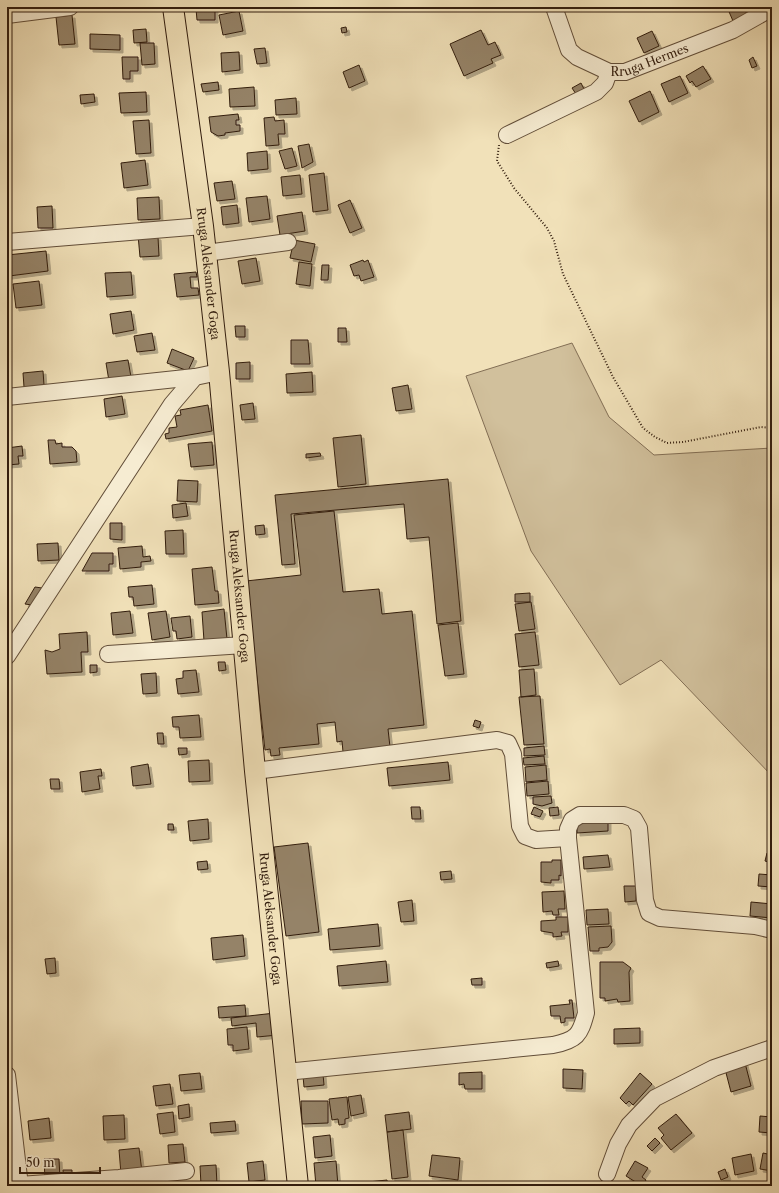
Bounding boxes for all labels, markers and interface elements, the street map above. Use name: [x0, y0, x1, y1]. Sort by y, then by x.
street label: Rruga Hermes: [611, 40, 690, 79]
street label: Rruga Aleksander Goga: [194, 206, 224, 341]
street label: Rruga Aleksander Goga: [226, 529, 253, 664]
street label: Rruga Aleksander Goga: [256, 851, 285, 986]
scale bar: [20, 1149, 100, 1175]
text: 50 m: [26, 1155, 55, 1170]

